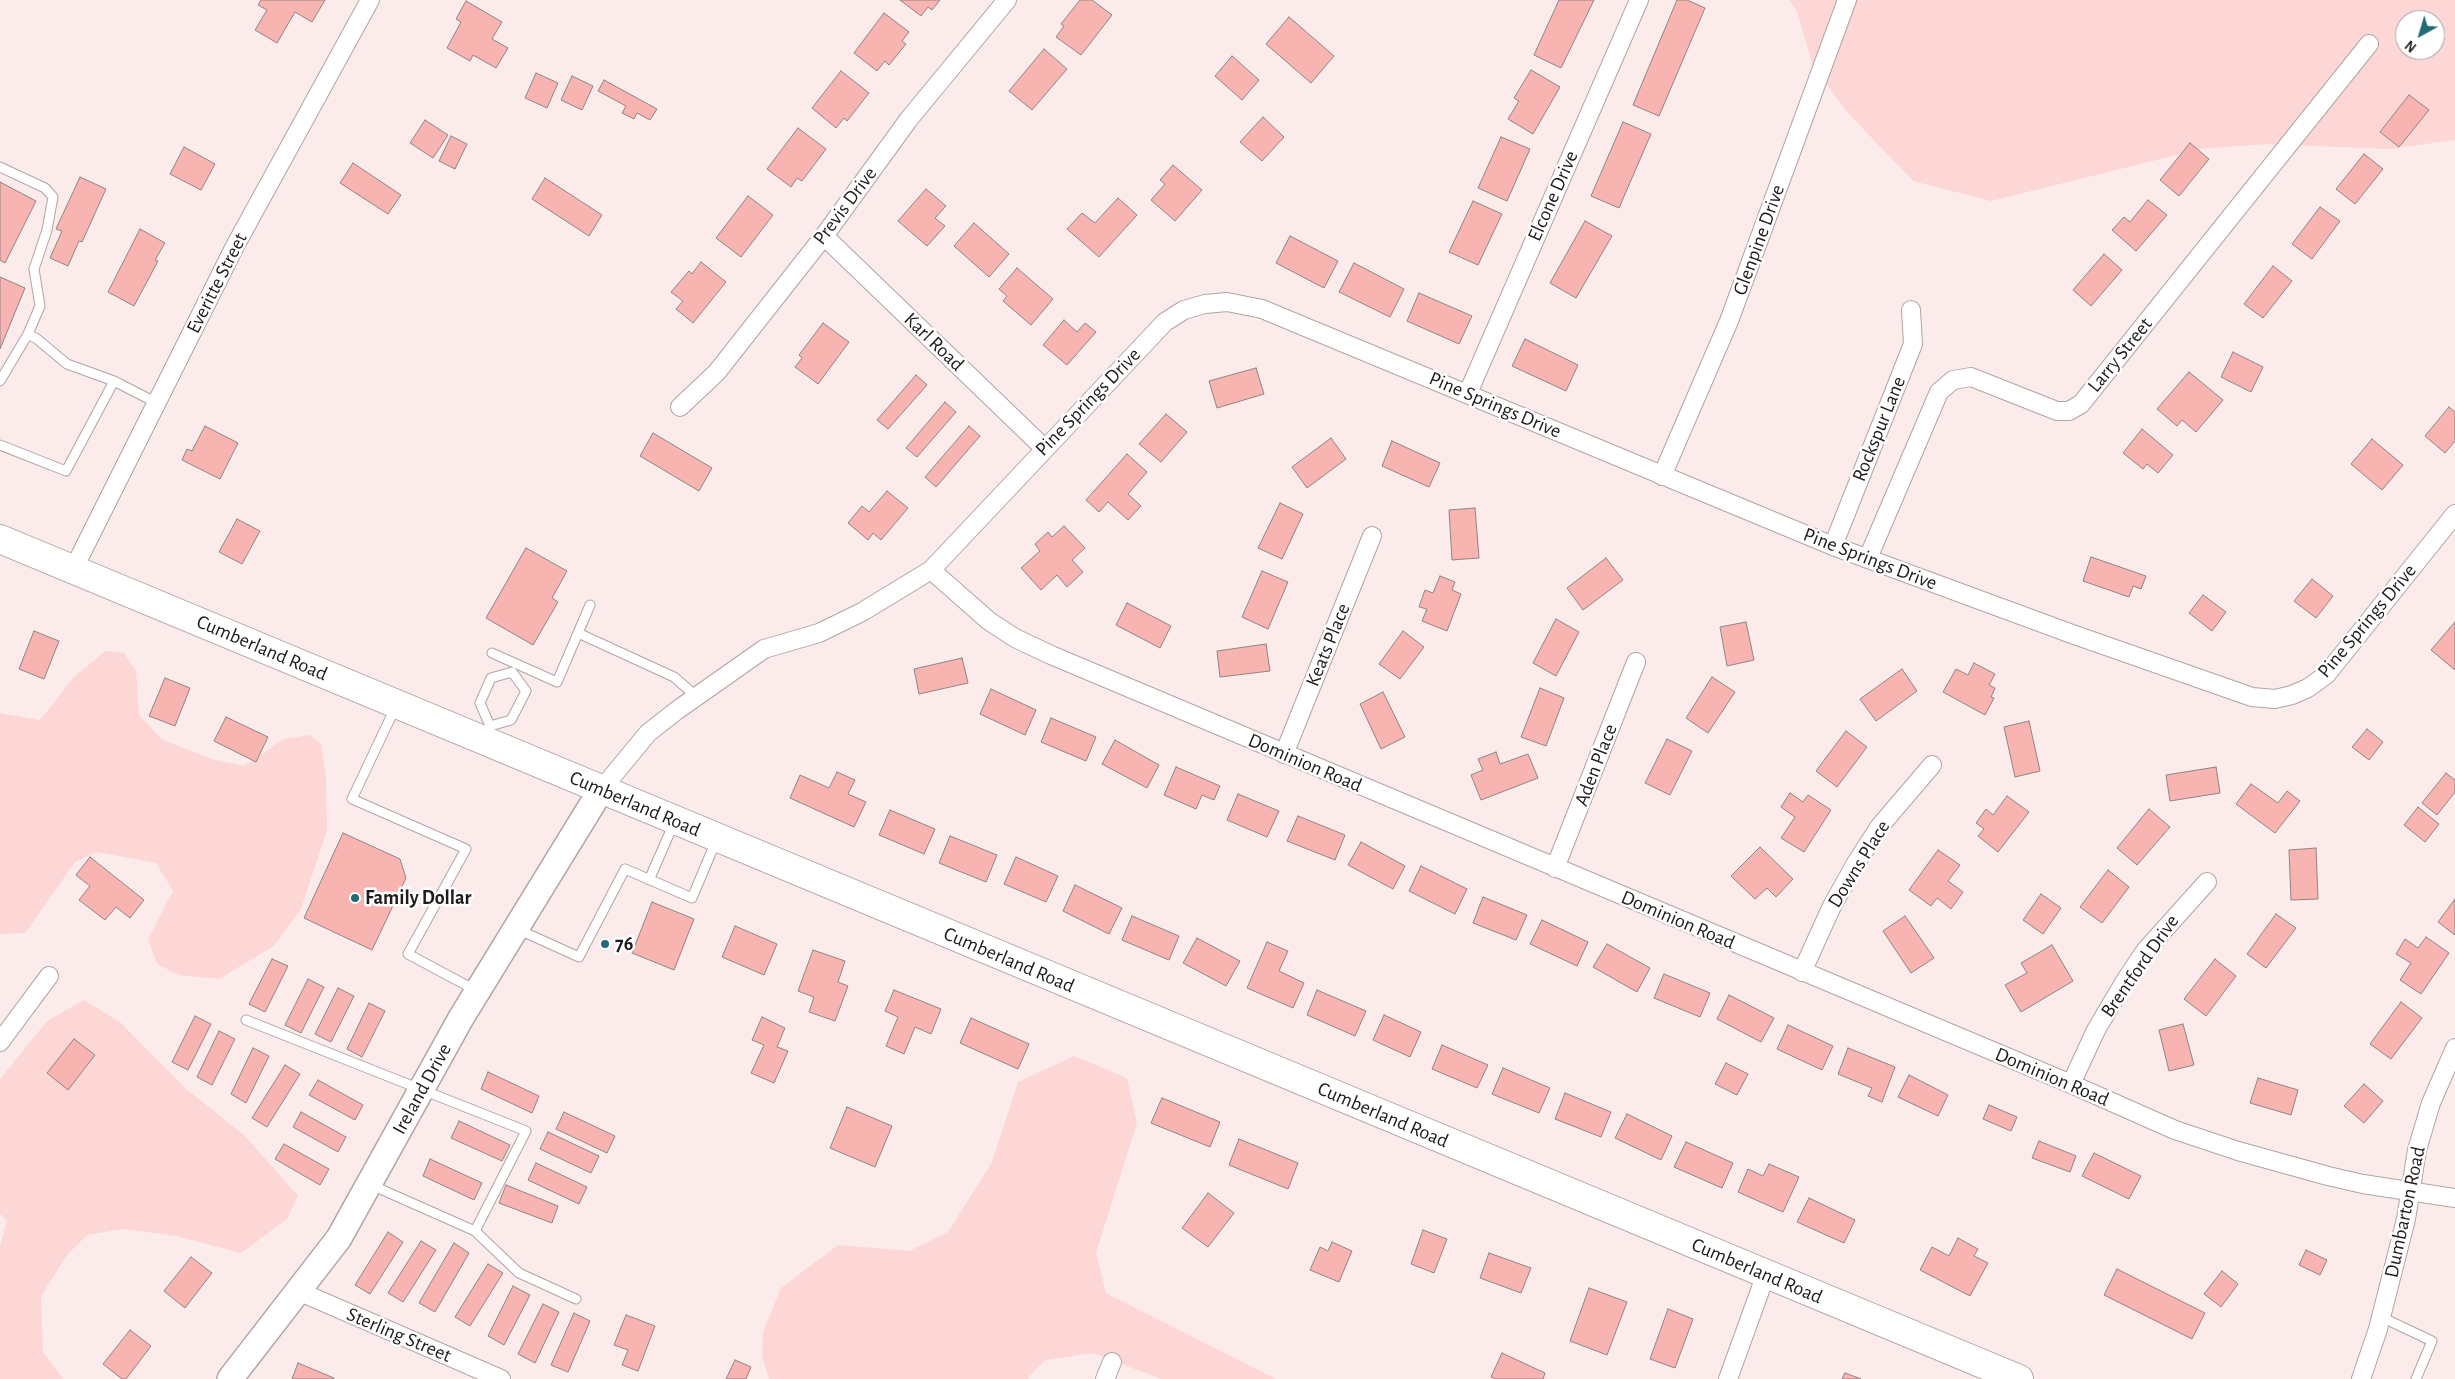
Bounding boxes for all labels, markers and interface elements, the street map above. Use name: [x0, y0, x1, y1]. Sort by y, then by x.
north arrow: [2395, 10, 2445, 60]
text: N: [2403, 37, 2419, 54]
street label: Elcone Drive: [1522, 147, 1584, 245]
street label: Previs Drive: [808, 162, 882, 250]
street label: Glenpine Drive: [1728, 182, 1790, 298]
street label: Everitte Street: [181, 229, 253, 337]
street label: Karl Road: [899, 308, 969, 376]
street label: Larry Street: [2083, 313, 2157, 397]
street label: Pine Springs Drive: [1030, 343, 1146, 461]
street label: Pine Springs Drive: [1425, 366, 1565, 444]
street label: Rockspur Lane: [1847, 373, 1911, 485]
street label: Pine Springs Drive: [1800, 523, 1940, 595]
street label: Pine Springs Drive: [2312, 559, 2422, 683]
street label: Keats Place: [1300, 600, 1356, 690]
street label: Cumberland Road: [193, 610, 331, 686]
street label: Aden Place: [1569, 721, 1623, 809]
street label: Dominion Road: [1244, 728, 1366, 798]
street label: Cumberland Road: [566, 766, 704, 842]
street label: Downs Place: [1823, 816, 1895, 912]
street label: Dominion Road: [1617, 885, 1739, 955]
place label: Family Dollar: [365, 886, 472, 910]
marker: Family Dollar: [349, 892, 361, 904]
street label: Brentford Drive: [2096, 910, 2184, 1022]
street label: Cumberland Road: [940, 922, 1078, 998]
place label: 76: [615, 932, 633, 956]
marker: 76: [599, 938, 611, 950]
street label: Ireland Drive: [387, 1039, 457, 1139]
street label: Dominion Road: [1991, 1042, 2113, 1112]
street label: Cumberland Road: [1314, 1077, 1452, 1153]
street label: Dumbarton Road: [2379, 1144, 2431, 1280]
street label: Cumberland Road: [1688, 1233, 1826, 1309]
street label: Sterling Street: [343, 1302, 455, 1368]

